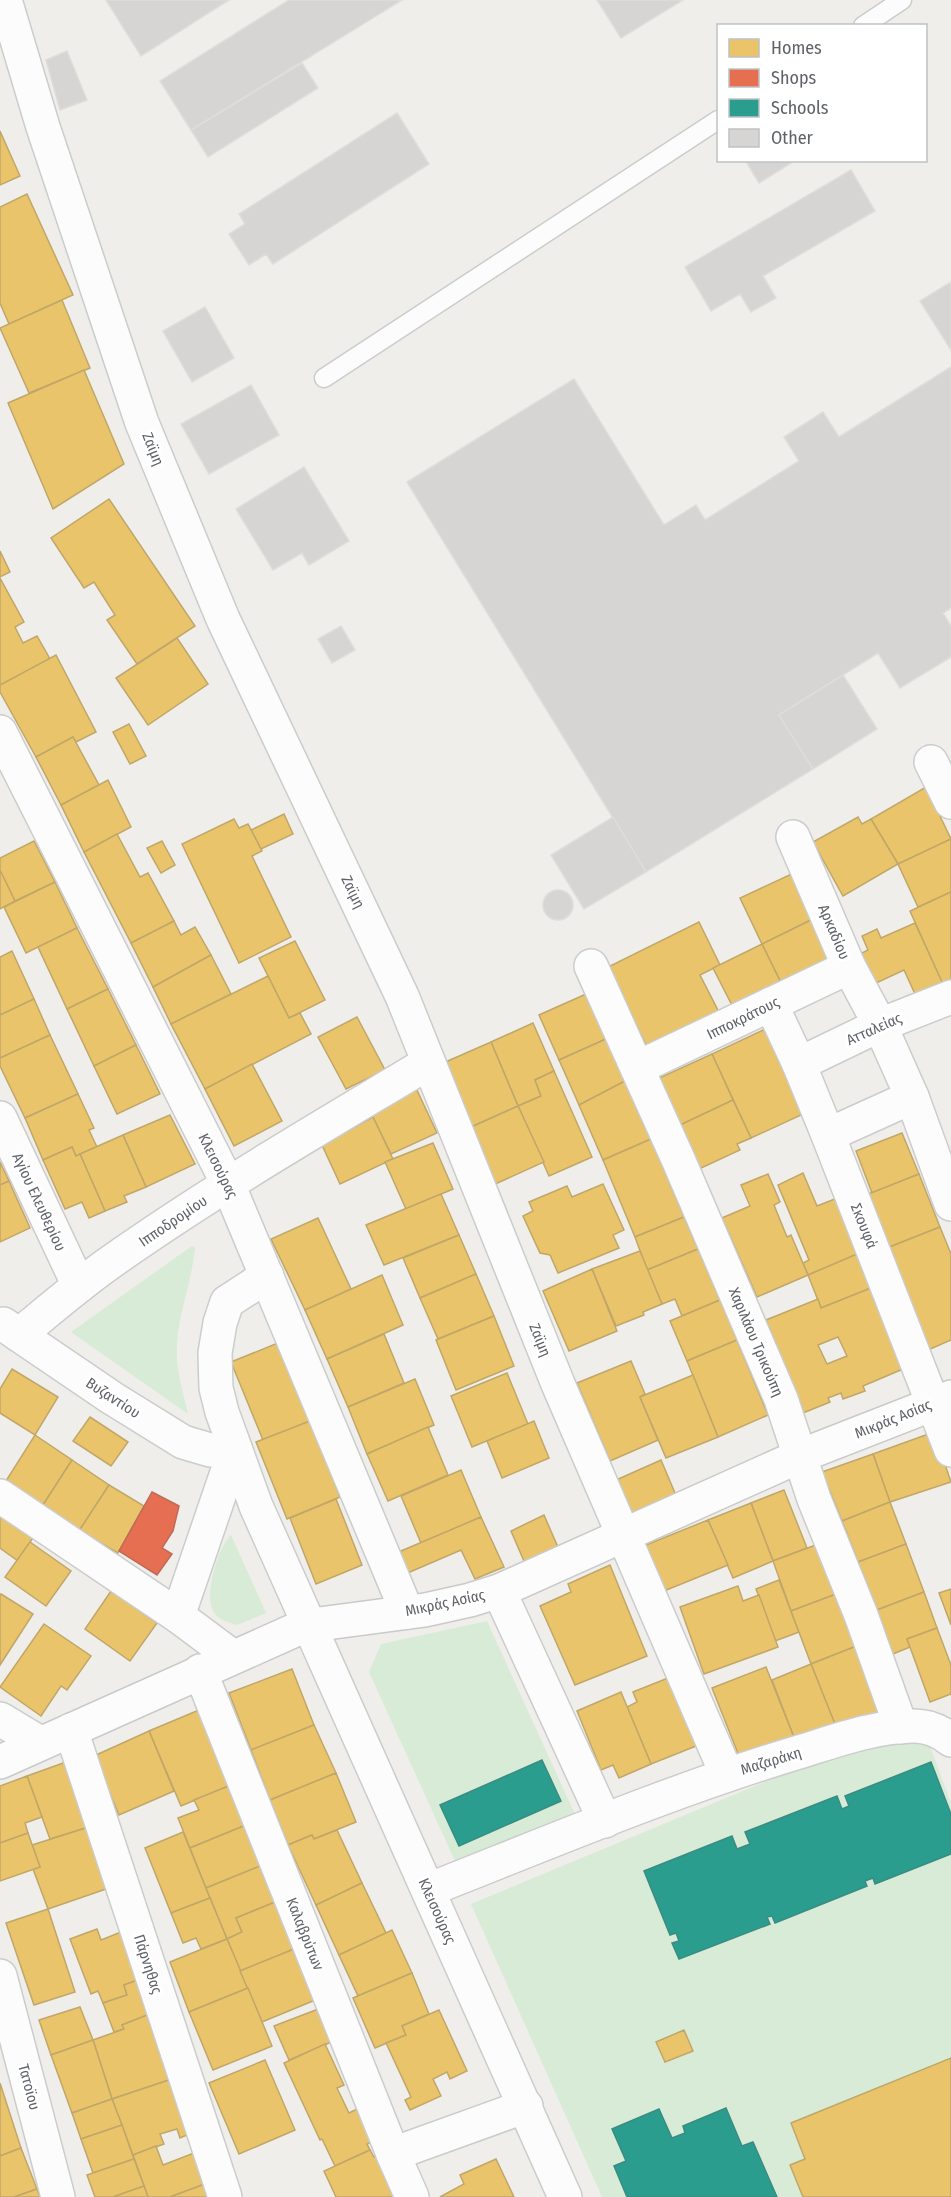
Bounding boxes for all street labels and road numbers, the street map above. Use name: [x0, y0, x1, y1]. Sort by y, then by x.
street label: Ζαϊμη: [138, 430, 168, 468]
street label: Ζαϊμη: [337, 873, 369, 911]
street label: Αρκαδίου: [814, 902, 854, 962]
street label: Ιπποκράτους: [704, 992, 783, 1043]
street label: Ατταλείας: [844, 1009, 905, 1049]
street label: Κλεισούρας: [195, 1130, 242, 1202]
street label: Αγίου Ελευθερίου: [8, 1150, 70, 1254]
street label: Ιπποδρομίου: [135, 1192, 211, 1250]
street label: Σκουφά: [847, 1201, 881, 1251]
street label: Χαριλάου Τρικούπη: [725, 1285, 787, 1399]
street label: Ζαϊμη: [525, 1321, 555, 1359]
street label: Βυζαντίου: [83, 1374, 143, 1422]
street label: Μικράς Ασίας: [852, 1395, 935, 1443]
street label: Μικράς Ασίας: [404, 1586, 487, 1620]
street label: Μαζαράκη: [738, 1743, 804, 1779]
street label: Κλεισούρας: [414, 1875, 460, 1947]
street label: Καλαβρύτων: [282, 1895, 328, 1973]
street label: Πάρνηθας: [130, 1932, 166, 1997]
street label: Τατοϊου: [14, 2062, 44, 2112]

